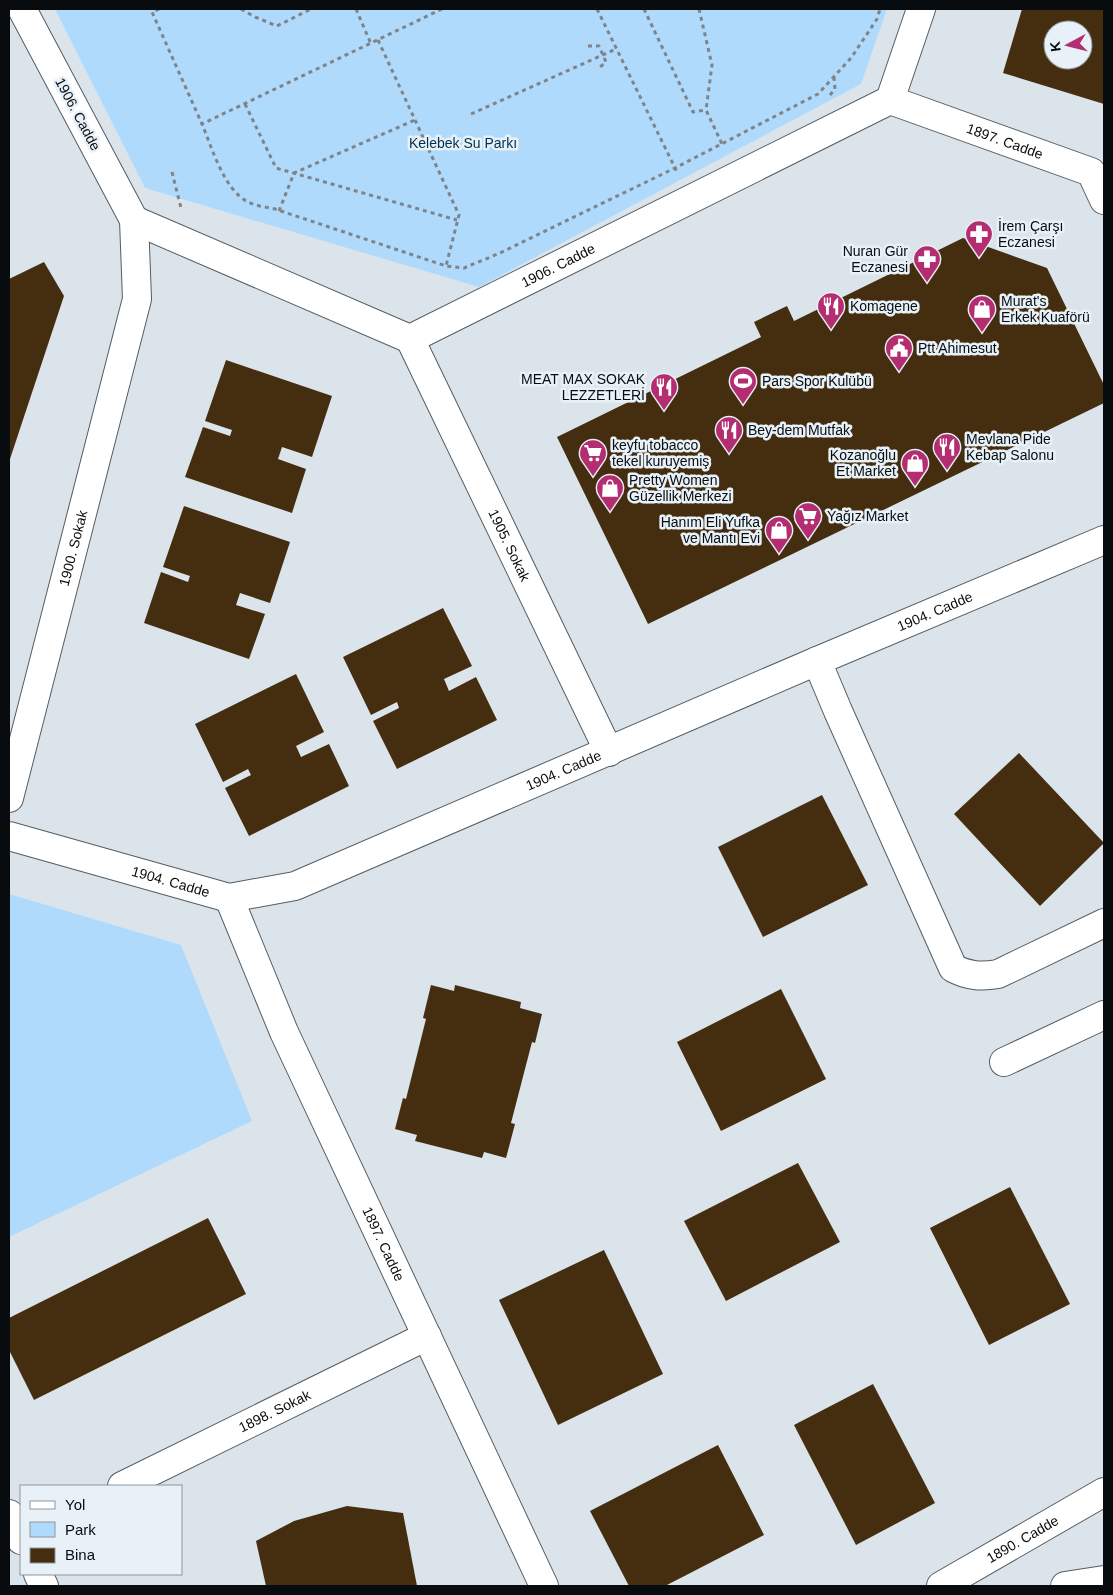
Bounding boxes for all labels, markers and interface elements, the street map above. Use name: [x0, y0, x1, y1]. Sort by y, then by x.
north arrow: [1043, 20, 1093, 70]
text: K: [1047, 41, 1064, 53]
street label: 1906. Cadde: [52, 75, 104, 153]
street label: 1897. Cadde: [964, 120, 1046, 162]
park label: Kelebek Su Parkı: [409, 135, 517, 151]
place label: İrem Çarşı Eczanesi: [998, 217, 1063, 250]
pharmacy icon: İrem Çarşı Eczanesi: [964, 219, 994, 258]
street label: 1906. Cadde: [519, 240, 598, 290]
place label: Nuran Gür Eczanesi: [843, 243, 908, 275]
pharmacy icon: Nuran Gür Eczanesi: [912, 244, 942, 283]
restaurant icon: Komagene: [816, 291, 846, 330]
place label: Murat's Erkek Kuaförü: [1001, 293, 1090, 325]
shop icon: Murat's Erkek Kuaförü: [967, 294, 997, 333]
place label: Komagene: [850, 298, 918, 314]
public building icon: Ptt Ahimesut: [884, 333, 914, 372]
place label: Ptt Ahimesut: [918, 340, 997, 356]
sports icon: Pars Spor Kulübü: [728, 366, 758, 405]
place label: MEAT MAX SOKAK LEZZETLERİ: [521, 371, 646, 403]
restaurant icon: MEAT MAX SOKAK LEZZETLERİ: [649, 372, 679, 411]
place label: Pars Spor Kulübü: [762, 373, 872, 389]
restaurant icon: Bey-dem Mutfak: [714, 415, 744, 454]
place label: Bey-dem Mutfak: [748, 422, 851, 438]
place label: Mevlana Pide Kebap Salonu: [966, 431, 1054, 463]
restaurant icon: Mevlana Pide Kebap Salonu: [932, 432, 962, 471]
place label: keyfu tobacco tekel kuruyemiş: [612, 437, 709, 469]
supermarket icon: keyfu tobacco tekel kuruyemiş: [578, 438, 608, 477]
place label: Kozanoğlu Et Market: [830, 447, 896, 479]
shop icon: Kozanoğlu Et Market: [900, 448, 930, 487]
place label: Pretty Women Güzellik Merkezi: [629, 472, 732, 504]
shop icon: Pretty Women Güzellik Merkezi: [595, 473, 625, 512]
supermarket icon: Yağız Market: [793, 501, 823, 540]
street label: 1900. Sokak: [56, 507, 91, 588]
street label: 1905. Sokak: [485, 507, 534, 585]
place label: Yağız Market: [827, 508, 909, 524]
place label: Hanım Eli Yufka ve Mantı Evi: [661, 514, 760, 546]
shop icon: Hanım Eli Yufka ve Mantı Evi: [764, 515, 794, 554]
street label: 1904. Cadde: [895, 588, 975, 634]
street label: 1904. Cadde: [523, 747, 604, 794]
street label: 1904. Cadde: [130, 863, 212, 900]
street label: 1897. Cadde: [359, 1204, 408, 1284]
street label: 1898. Sokak: [236, 1386, 314, 1435]
legend: [20, 1485, 182, 1575]
text: Yol: [65, 1496, 85, 1513]
street label: 1890. Cadde: [984, 1512, 1061, 1566]
text: Park: [65, 1521, 96, 1538]
text: Bina: [65, 1546, 96, 1563]

